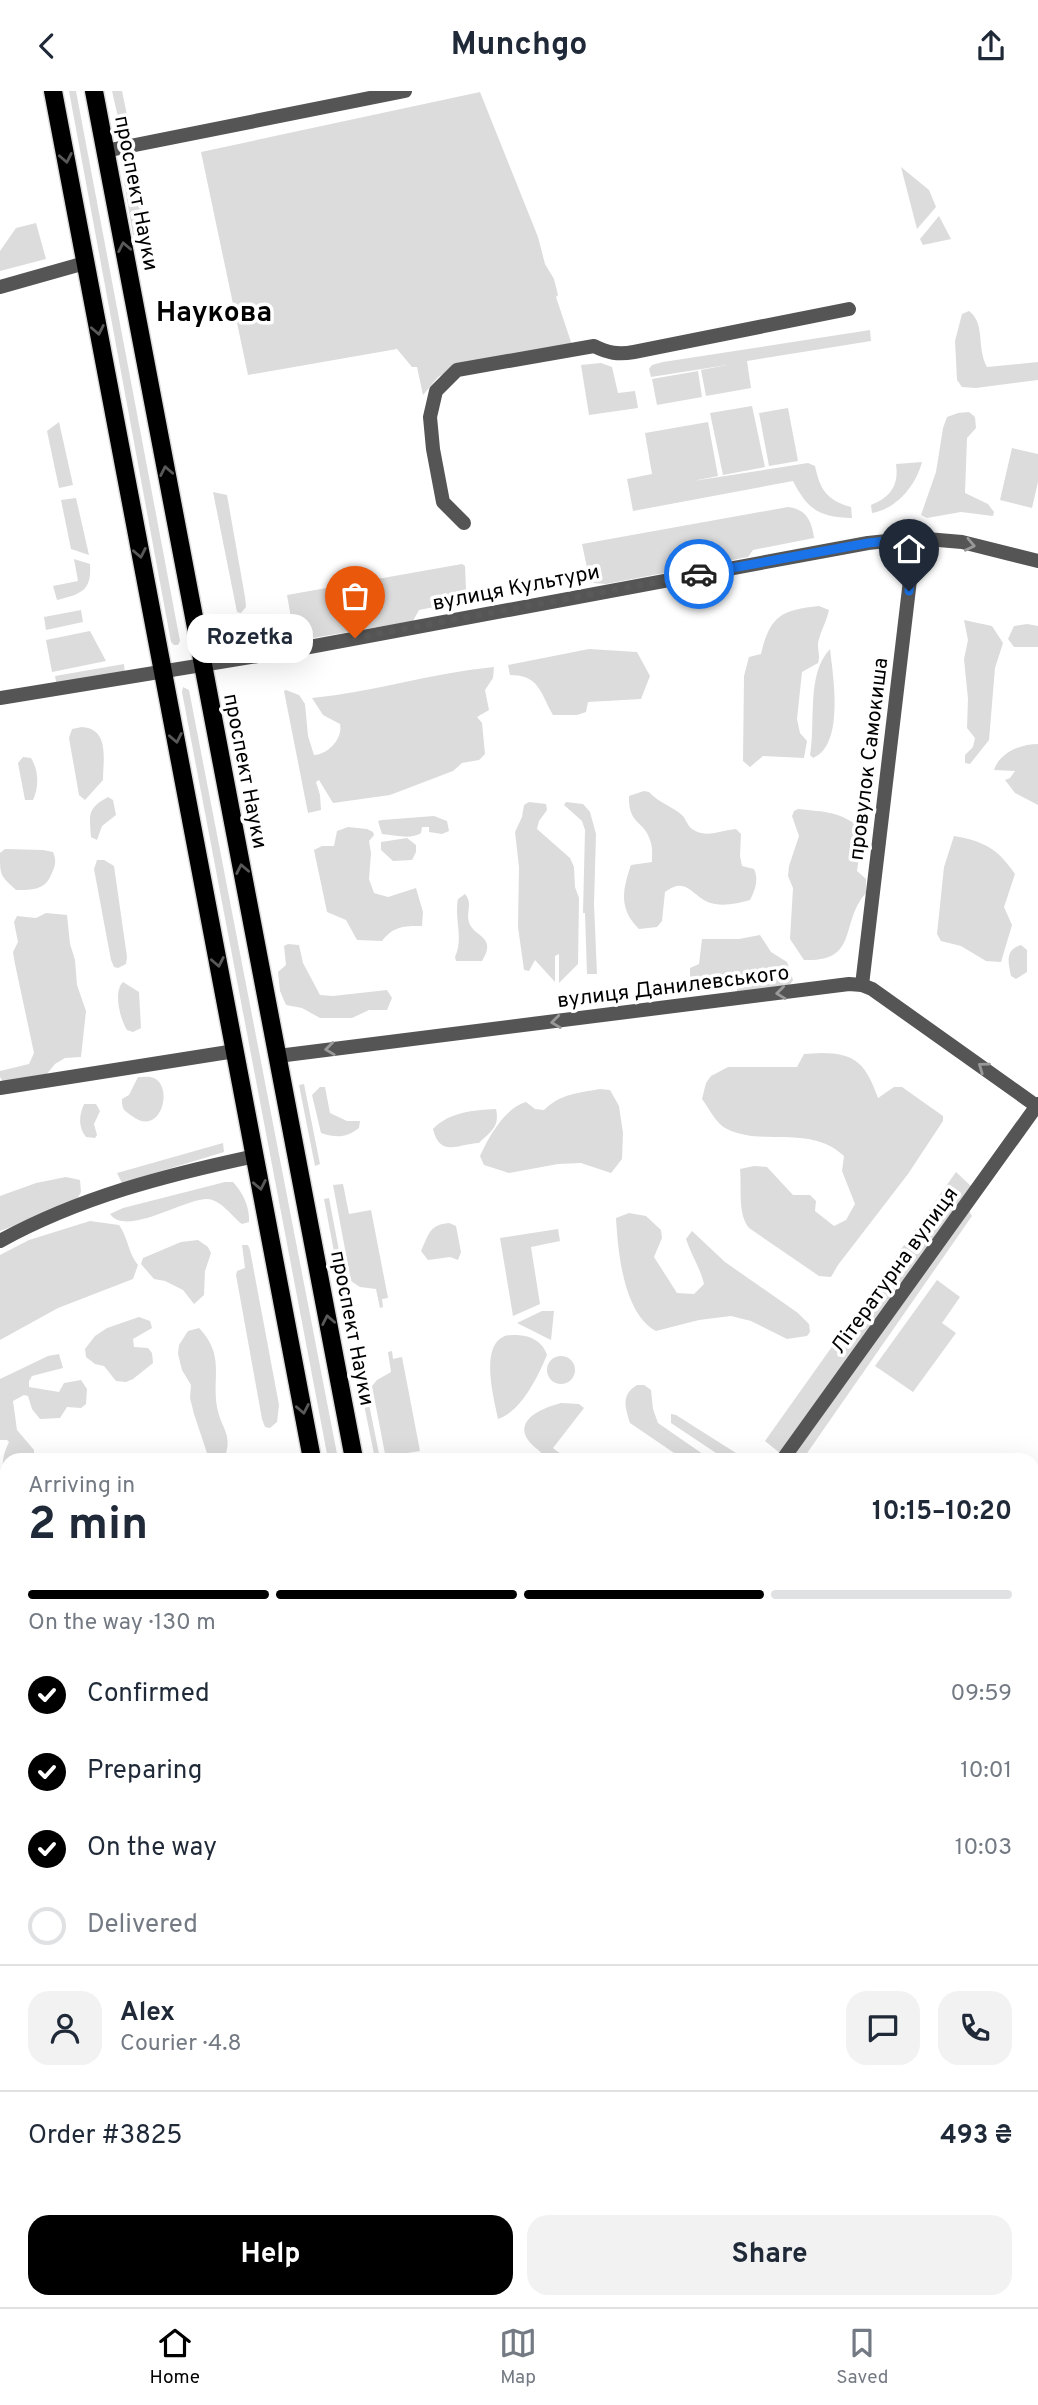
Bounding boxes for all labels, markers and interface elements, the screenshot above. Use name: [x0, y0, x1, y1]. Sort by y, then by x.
text: Munchgo: [451, 26, 587, 66]
icon: back: [28, 27, 66, 65]
icon: share: [972, 27, 1010, 65]
street label: проспект Науки: [107, 113, 164, 273]
one-way arrow: [57, 152, 72, 164]
one-way arrow: [117, 241, 132, 253]
district label: Наукова: [156, 296, 272, 332]
one-way arrow: [90, 324, 105, 336]
one-way arrow: [159, 465, 174, 477]
pin: [879, 519, 939, 591]
icon: home: [890, 530, 928, 568]
one-way arrow: [964, 536, 976, 551]
courier: [664, 539, 734, 609]
one-way arrow: [132, 547, 147, 559]
icon: car: [680, 555, 718, 593]
street label: вулиця Культури: [430, 559, 602, 618]
pin: [325, 566, 385, 638]
icon: bag: [336, 577, 374, 615]
callout: Rozetka: [187, 613, 313, 663]
text: Rozetka: [207, 624, 293, 653]
street label: провулок Самокиша: [844, 656, 895, 862]
street label: проспект Науки: [216, 691, 273, 851]
one-way arrow: [167, 732, 182, 744]
one-way arrow: [235, 863, 250, 875]
one-way arrow: [210, 956, 225, 968]
street label: вулиця Данилевського: [556, 960, 791, 1015]
one-way arrow: [775, 985, 787, 1000]
one-way arrow: [550, 1014, 561, 1029]
one-way arrow: [324, 1041, 336, 1056]
one-way arrow: [978, 1062, 991, 1075]
one-way arrow: [252, 1179, 267, 1191]
street label: Літературна вулиця: [826, 1182, 965, 1360]
street label: проспект Науки: [323, 1248, 380, 1408]
one-way arrow: [321, 1314, 336, 1326]
one-way arrow: [295, 1403, 310, 1415]
text: Arriving in: [28, 1472, 135, 1501]
text: 10:15–10:20: [872, 1496, 1012, 1529]
text: 2 min: [28, 1497, 148, 1556]
text: On the way · 130 m: [28, 1609, 216, 1638]
icon: check: [28, 1676, 66, 1714]
text: Confirmed: [87, 1678, 210, 1711]
text: 09:59: [951, 1680, 1012, 1709]
icon: check: [28, 1753, 66, 1791]
text: Preparing: [87, 1755, 202, 1788]
text: 10:01: [960, 1757, 1012, 1786]
icon: check: [28, 1830, 66, 1868]
text: On the way: [87, 1832, 217, 1865]
text: 10:03: [955, 1834, 1012, 1863]
text: Delivered: [87, 1909, 198, 1942]
button: person: [28, 1991, 102, 2065]
button: chat: [846, 1991, 920, 2065]
button: phone: [938, 1991, 1012, 2065]
text: Alex: [120, 1997, 175, 2030]
text: Courier · 4.8: [120, 2030, 241, 2059]
text: Order #3825: [28, 2120, 182, 2153]
text: 493 ₴: [940, 2120, 1012, 2153]
button: Help: [28, 2215, 513, 2295]
button: Share: [527, 2215, 1012, 2295]
tab: Home: [150, 2324, 200, 2390]
tab: Map: [499, 2324, 537, 2390]
tab: Saved: [836, 2324, 888, 2390]

